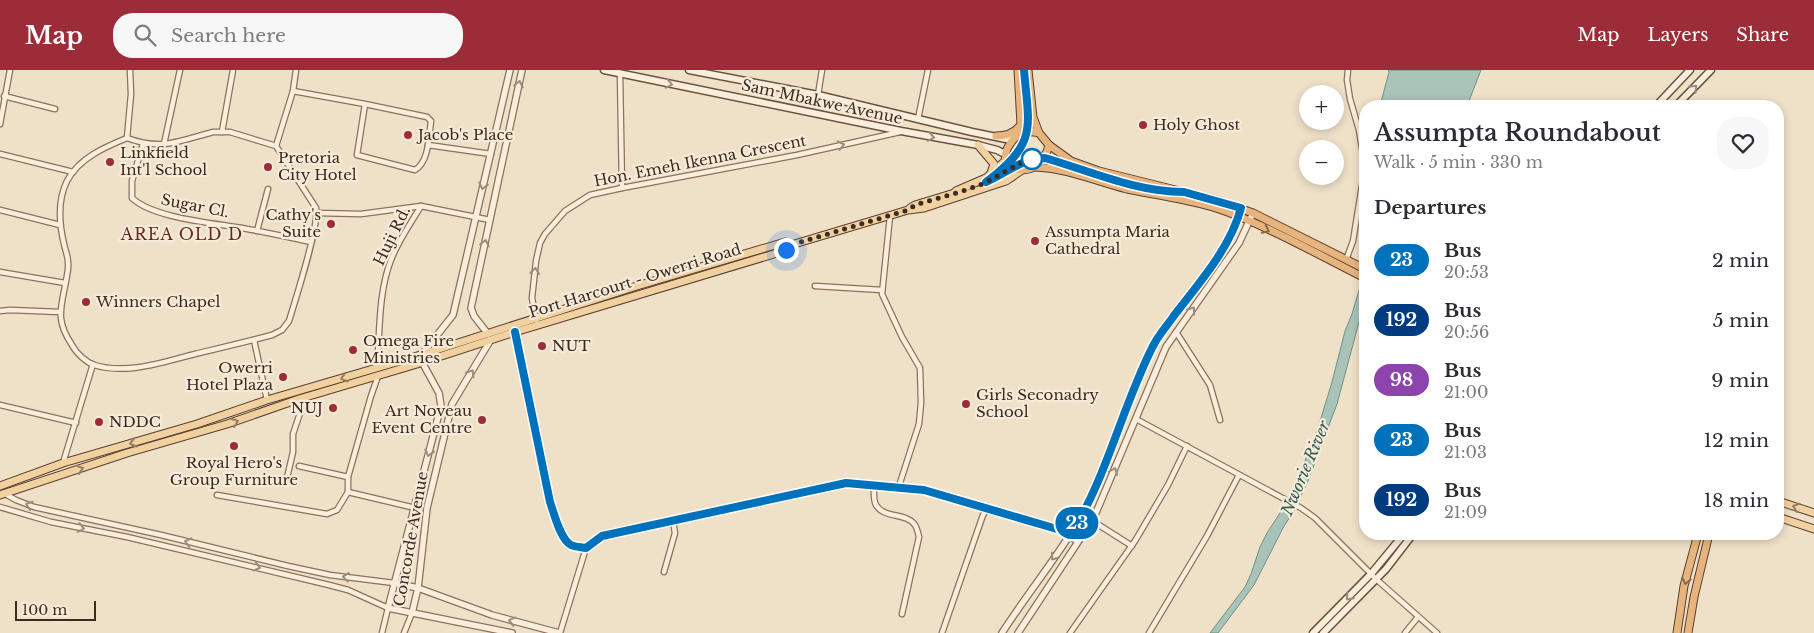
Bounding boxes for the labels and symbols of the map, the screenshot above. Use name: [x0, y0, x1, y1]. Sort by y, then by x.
street label: Sam Mbakwe Avenue: [740, 75, 904, 128]
one-way arrow: [665, 78, 674, 89]
one-way arrow: [513, 80, 524, 89]
one-way arrow: [1688, 85, 1697, 94]
place label: Holy Ghost: [1153, 115, 1240, 134]
marker: Holy Ghost: [1137, 119, 1149, 131]
place label: Jacob's Place: [416, 125, 513, 144]
marker: Jacob's Place: [402, 129, 414, 141]
street label: Hon. Emeh Ikenna Crescent: [592, 131, 808, 190]
one-way arrow: [927, 131, 936, 142]
one-way arrow: [837, 140, 846, 151]
place label: Linkfield Int'l School: [120, 143, 207, 179]
place label: Pretoria City Hotel: [278, 148, 357, 184]
unlabelled marker: [1021, 148, 1043, 170]
marker: Linkfield Int'l School: [104, 156, 116, 168]
marker: Pretoria City Hotel: [262, 161, 274, 173]
one-way arrow: [478, 181, 489, 190]
street label: Sugar Cl.: [159, 190, 231, 221]
street label: Huji Rd.: [369, 203, 414, 268]
place label: Cathy's Suite: [266, 205, 321, 241]
marker: Cathy's Suite: [325, 218, 337, 230]
place label: Assumpta Maria Cathedral: [1044, 222, 1171, 258]
district label: AREA OLD D: [120, 224, 243, 244]
one-way arrow: [1261, 224, 1270, 234]
marker: Assumpta Maria Cathedral: [1029, 235, 1041, 247]
your location: [774, 238, 799, 263]
one-way arrow: [479, 239, 489, 247]
street label: Port Harcourt - Owerri Road: [526, 239, 743, 322]
one-way arrow: [529, 267, 540, 275]
place label: Winners Chapel: [95, 292, 221, 311]
marker: Winners Chapel: [80, 296, 92, 308]
one-way arrow: [1186, 306, 1195, 316]
place label: Omega Fire Ministries: [363, 331, 454, 367]
place label: NUT: [552, 336, 591, 355]
marker: NUT: [536, 340, 548, 352]
marker: Omega Fire Ministries: [347, 344, 359, 356]
place label: Owerri Hotel Plaza: [186, 358, 274, 394]
one-way arrow: [464, 369, 474, 378]
marker: Owerri Hotel Plaza: [277, 371, 289, 383]
one-way arrow: [340, 372, 348, 382]
place label: Girls Seconadry School: [976, 385, 1099, 421]
place label: NUJ: [291, 398, 323, 417]
marker: Girls Seconadry School: [960, 398, 972, 410]
place label: Art Noveau Event Centre: [371, 401, 472, 437]
marker: NUJ: [327, 402, 339, 414]
place label: NDDC: [109, 412, 161, 431]
marker: Art Noveau Event Centre: [476, 414, 488, 426]
marker: NDDC: [93, 416, 105, 428]
water label: Nworie River: [1276, 417, 1334, 519]
one-way arrow: [230, 418, 239, 428]
one-way arrow: [129, 437, 137, 447]
marker: Royal Hero's Group Furniture: [228, 440, 240, 452]
one-way arrow: [424, 449, 435, 458]
place label: Royal Hero's Group Furniture: [170, 453, 298, 489]
one-way arrow: [75, 464, 83, 474]
one-way arrow: [1108, 467, 1118, 476]
street label: Concorde Avenue: [389, 470, 432, 608]
one-way arrow: [26, 501, 34, 511]
one-way arrow: [1792, 503, 1800, 513]
line badge: 23: [1054, 507, 1100, 539]
one-way arrow: [77, 522, 85, 533]
one-way arrow: [183, 537, 192, 548]
one-way arrow: [1051, 551, 1060, 561]
one-way arrow: [252, 562, 260, 572]
one-way arrow: [342, 572, 350, 583]
one-way arrow: [1681, 576, 1691, 585]
one-way arrow: [1346, 591, 1355, 600]
scale bar: [15, 598, 96, 621]
one-way arrow: [508, 616, 516, 627]

